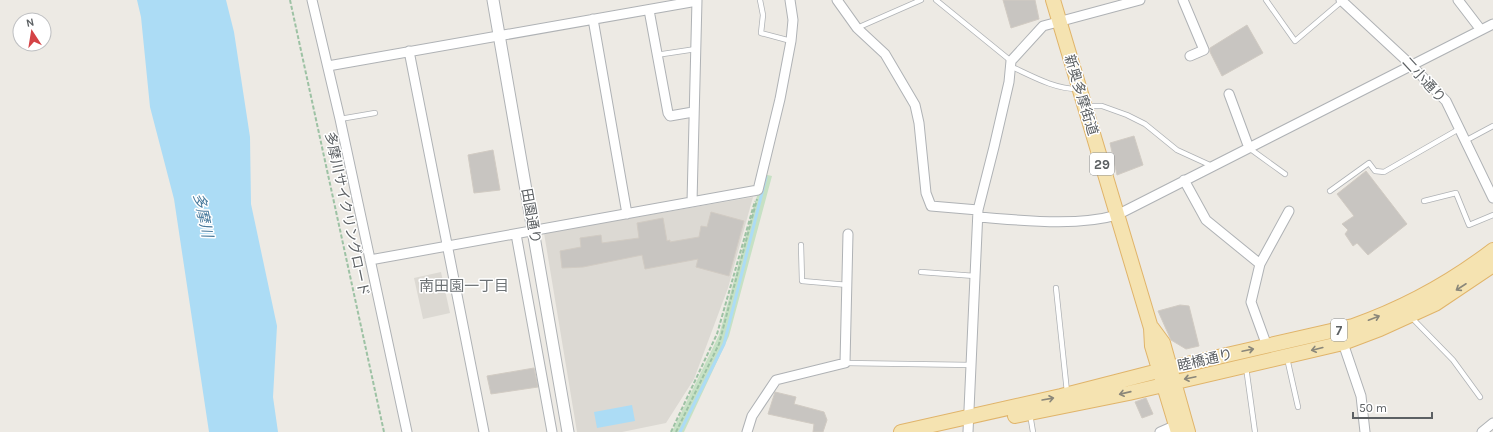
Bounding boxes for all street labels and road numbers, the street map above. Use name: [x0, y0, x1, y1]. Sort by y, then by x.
street label: 新奥多摩街道: [1061, 52, 1101, 138]
street label: 二小通り: [1399, 54, 1449, 106]
street label: 多摩川サイクリングロード: [321, 130, 373, 298]
road number: 29: [1090, 153, 1114, 175]
street label: 田園通り: [518, 187, 544, 245]
road number: 7: [1331, 319, 1347, 341]
street label: 睦橋通り: [1176, 345, 1234, 375]

